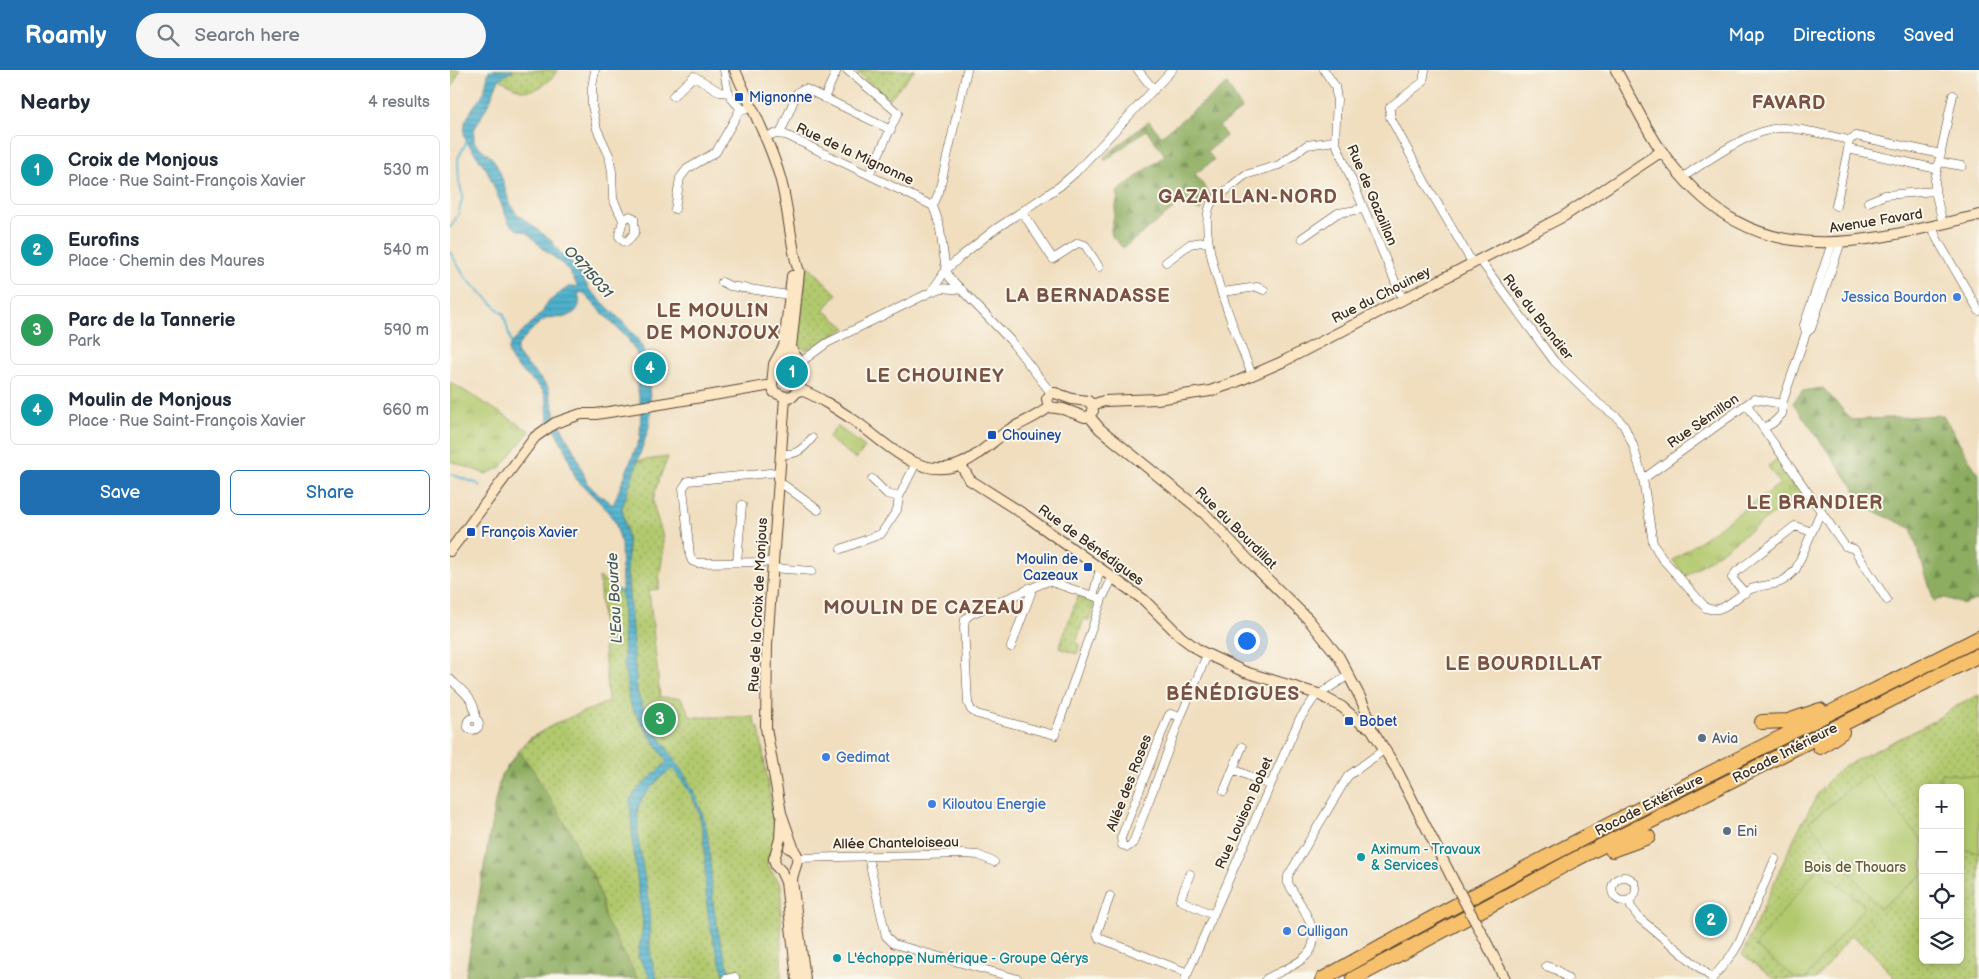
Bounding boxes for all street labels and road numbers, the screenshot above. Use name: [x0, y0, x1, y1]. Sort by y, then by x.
street label: Rue de la Mignonne: [793, 119, 917, 189]
street label: Rue de Gazaillan: [1343, 142, 1401, 248]
street label: Avenue Favard: [1828, 205, 1924, 237]
street label: Rue du Chouiney: [1329, 263, 1434, 327]
street label: Rue du Brandier: [1499, 271, 1577, 364]
street label: Rue Sémillon: [1664, 390, 1742, 452]
street label: Rue du Bourdillat: [1191, 483, 1281, 573]
street label: Rue de Bénédigues: [1035, 501, 1147, 589]
street label: Rue de la Croix de Monjous: [745, 517, 771, 693]
street label: Rocade Intérieure: [1730, 719, 1840, 787]
street label: Allée des Roses: [1103, 732, 1155, 834]
street label: Rue Louison Bobet: [1212, 754, 1277, 872]
street label: Rocade Extérieure: [1592, 770, 1706, 840]
street label: Allée Chanteloiseau: [833, 833, 959, 853]

